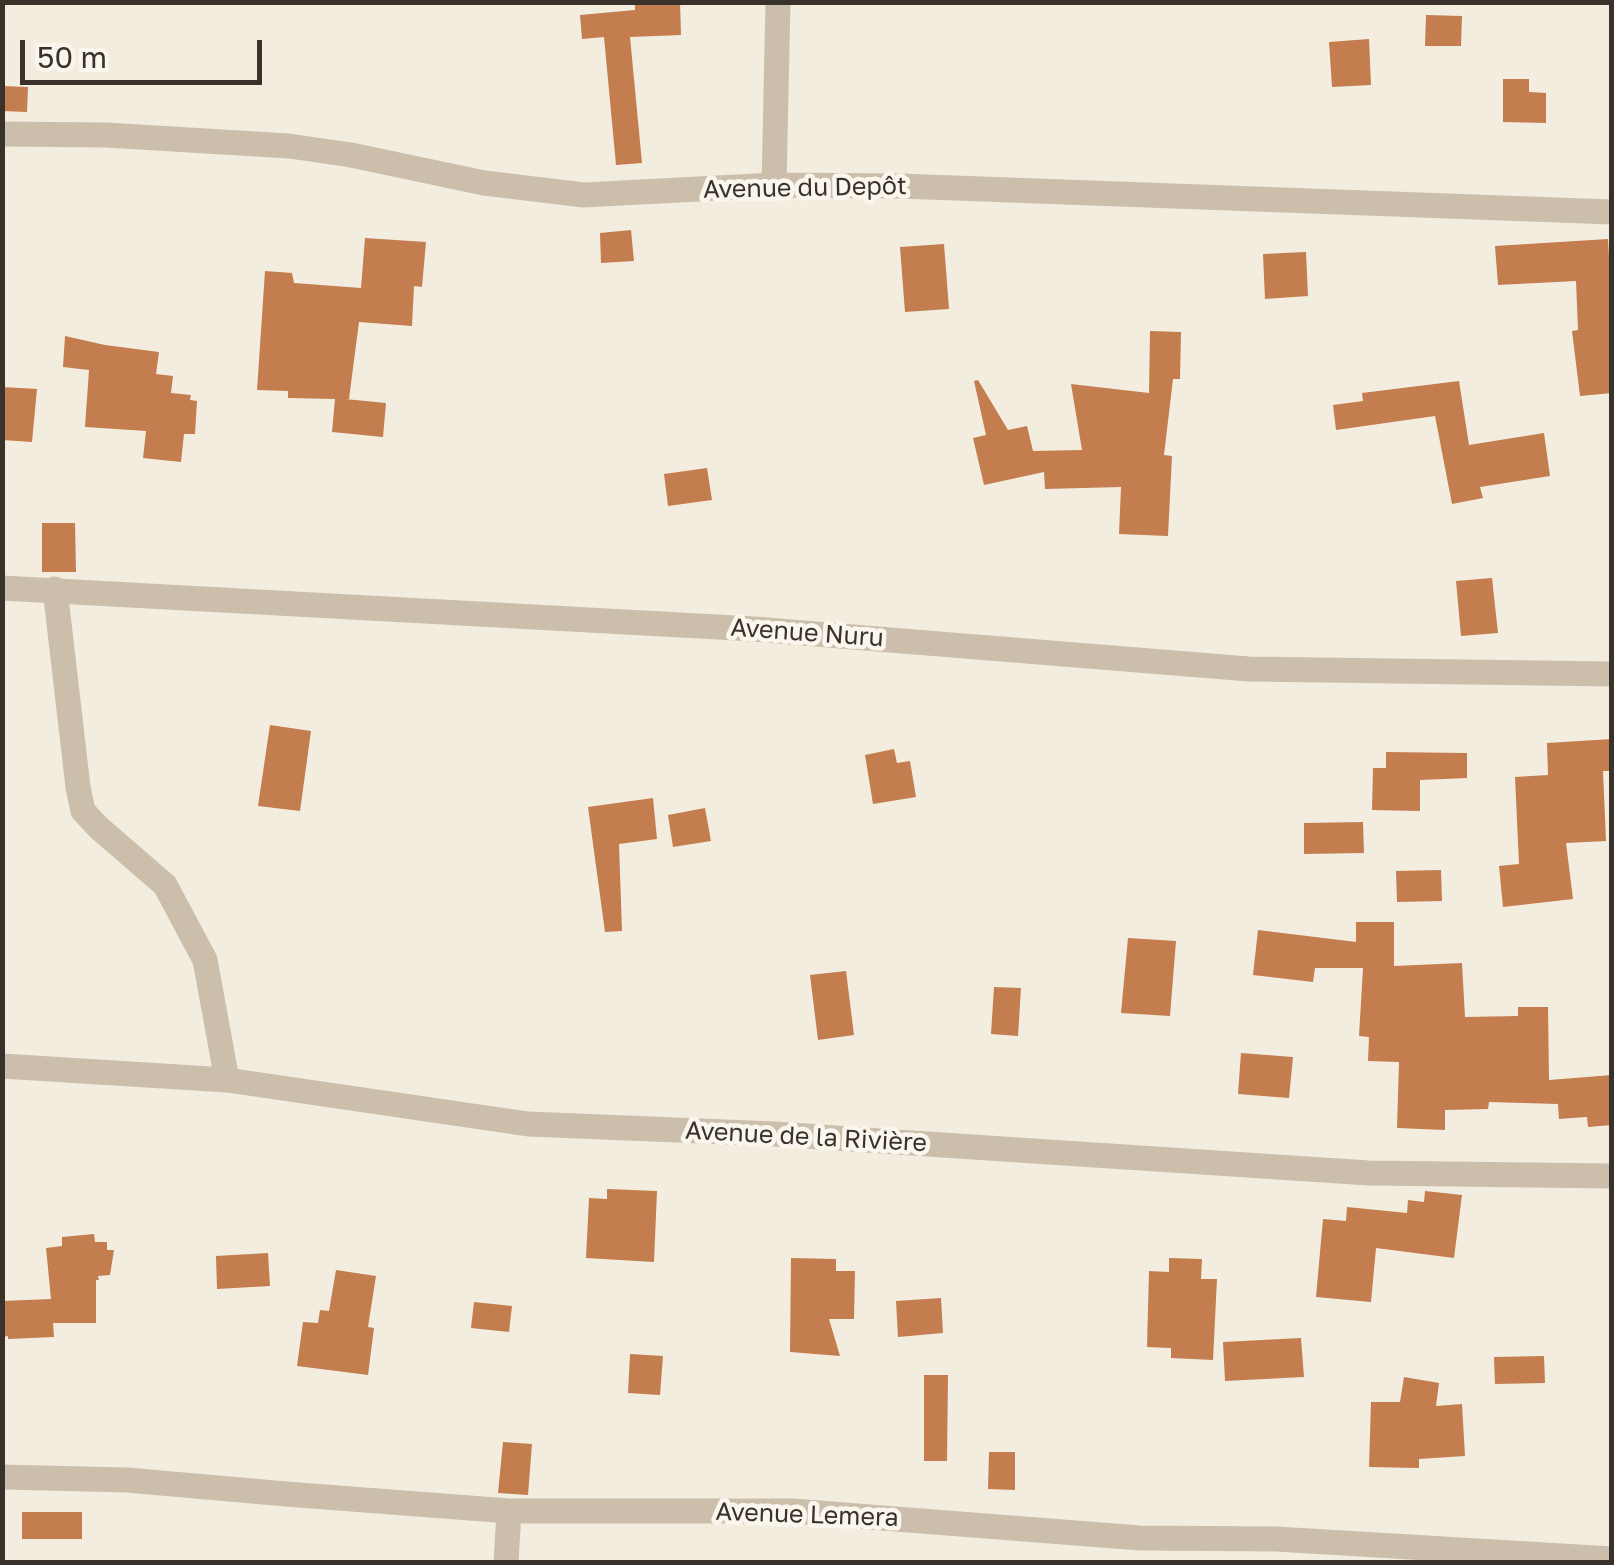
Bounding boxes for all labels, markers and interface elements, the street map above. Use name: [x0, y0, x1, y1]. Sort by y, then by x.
scale bar: [25, 20, 268, 82]
text: 50 m: [37, 39, 107, 75]
street label: Avenue du Depôt: [703, 171, 907, 205]
street label: Avenue Nuru: [729, 613, 885, 653]
street label: Avenue de la Rivière: [684, 1116, 928, 1158]
street label: Avenue Lemera: [715, 1497, 899, 1533]

